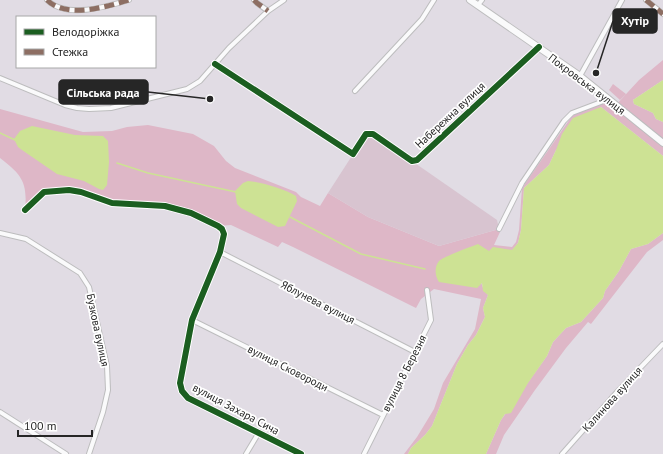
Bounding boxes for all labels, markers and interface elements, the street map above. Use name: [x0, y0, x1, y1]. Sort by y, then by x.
callout: Хутір: [613, 9, 657, 33]
text: Хутір: [621, 13, 650, 28]
legend: [16, 16, 156, 68]
text: Велодоріжка: [52, 24, 120, 39]
text: Стежка: [52, 44, 88, 59]
street label: Покровська вулиця: [546, 51, 628, 117]
street label: Набережна вулиця: [412, 79, 488, 151]
callout: Сільська рада: [59, 80, 148, 104]
text: Сільська рада: [66, 85, 140, 100]
street label: Яблунева вулиця: [279, 277, 357, 327]
street label: Бузкова вулиця: [83, 292, 113, 368]
street label: вулиця 8 Березня: [379, 332, 429, 414]
street label: вулиця Сковороди: [245, 342, 331, 394]
street label: Калинова вулиця: [579, 364, 645, 434]
street label: вулиця Захара Сича: [190, 380, 282, 438]
scale bar: [18, 412, 92, 438]
text: 100 m: [24, 418, 57, 433]

